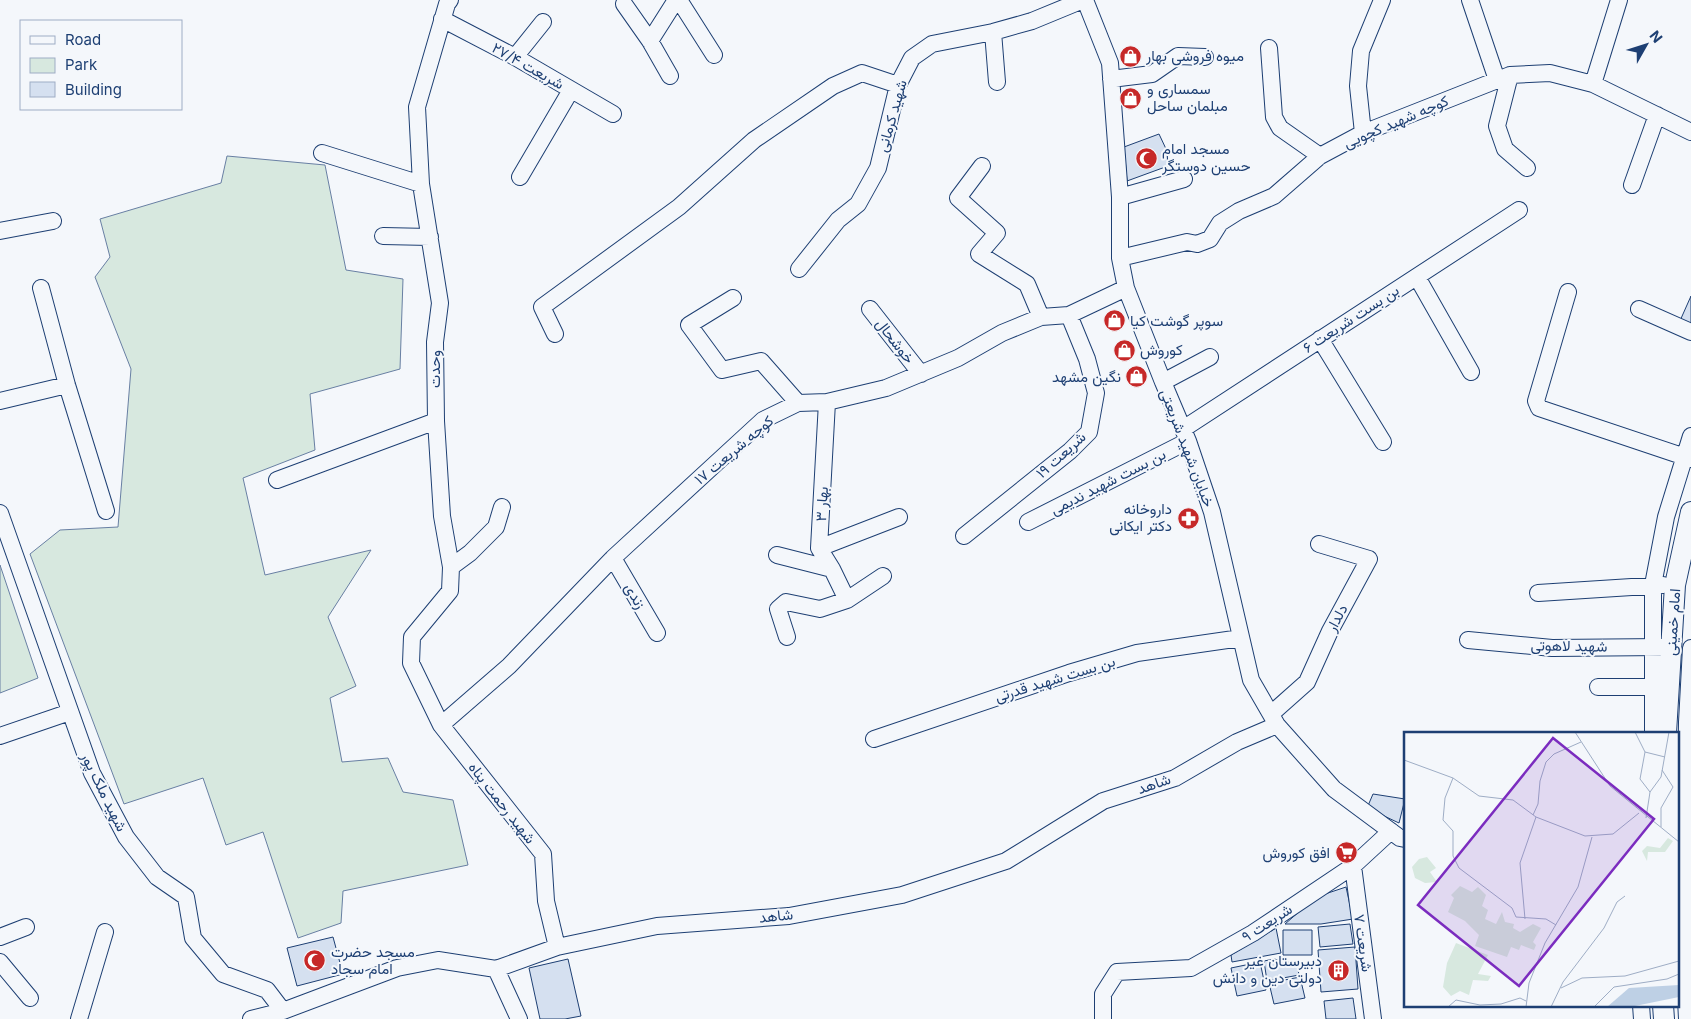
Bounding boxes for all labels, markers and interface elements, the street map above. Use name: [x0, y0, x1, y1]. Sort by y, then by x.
legend: [20, 20, 182, 110]
north arrow: [1621, 20, 1671, 70]
text: N: [1647, 27, 1666, 46]
text: Road: [65, 30, 101, 49]
street label: شریعت ۲۷/۴: [489, 38, 568, 93]
shop icon: میوه فروشی بهار: [1118, 44, 1142, 68]
place label: میوه فروشی بهار: [1145, 46, 1244, 66]
text: Park: [65, 55, 98, 74]
street label: شهید کرمانی: [872, 77, 912, 154]
place label: سمساری و مبلمان ساحل: [1147, 79, 1228, 115]
text: Building: [65, 80, 122, 99]
shop icon: سمساری و مبلمان ساحل: [1119, 86, 1143, 110]
street label: کوچه شهید کچویی: [1340, 91, 1452, 153]
place label: مسجد امام حسین دوستگر: [1161, 139, 1251, 176]
mosque icon: مسجد امام حسین دوستگر: [1134, 146, 1158, 170]
street label: بن بست شریعت ۶: [1299, 280, 1403, 358]
shop icon: سوپر گوشت کیا: [1102, 309, 1126, 333]
place label: سوپر گوشت کیا: [1130, 311, 1223, 331]
street label: خوشحال: [872, 314, 919, 367]
shop icon: کوروش: [1112, 338, 1136, 362]
place label: کوروش: [1140, 340, 1183, 360]
street label: وحدت: [425, 350, 444, 388]
shop icon: نگین مشهد: [1125, 365, 1149, 389]
place label: نگین مشهد: [1052, 367, 1121, 387]
street label: خیابان شهید شریعتی: [1155, 386, 1219, 510]
street label: کوچه شریعت ۱۷: [690, 411, 778, 489]
street label: شریعت ۱۹: [1032, 427, 1090, 482]
street label: بن بست شهید ندیمی: [1047, 444, 1169, 520]
street label: بهار ۳: [811, 486, 832, 522]
place label: داروخانه دکتر ایکانی: [1109, 499, 1172, 536]
pharmacy icon: داروخانه دکتر ایکانی: [1176, 506, 1200, 530]
street label: زندی: [620, 579, 650, 613]
street label: امام خمینی: [1661, 588, 1685, 656]
street label: دلدار: [1321, 601, 1352, 636]
street label: شهید لاهوتی: [1530, 635, 1608, 657]
street label: بن بست شهید قدرتی: [992, 651, 1118, 707]
inset map: [1404, 732, 1678, 1006]
street label: شهید ملک پور: [76, 748, 132, 835]
street label: شهید رحمت پناه: [464, 758, 540, 848]
street label: شاهد: [1135, 769, 1173, 798]
supermarket icon: افق کوروش: [1334, 841, 1358, 865]
place label: افق کوروش: [1262, 843, 1330, 863]
street label: شریعت ۹: [1238, 899, 1296, 946]
street label: شاهد: [758, 904, 794, 927]
street label: شریعت ۷: [1350, 913, 1377, 973]
place label: مسجد حضرت امام سجاد: [331, 942, 415, 979]
mosque icon: مسجد حضرت امام سجاد: [303, 949, 327, 973]
place label: دبیرستان غیر دولتی دین و دانش: [1213, 951, 1322, 988]
building icon: دبیرستان غیر دولتی دین و دانش: [1326, 958, 1350, 982]

